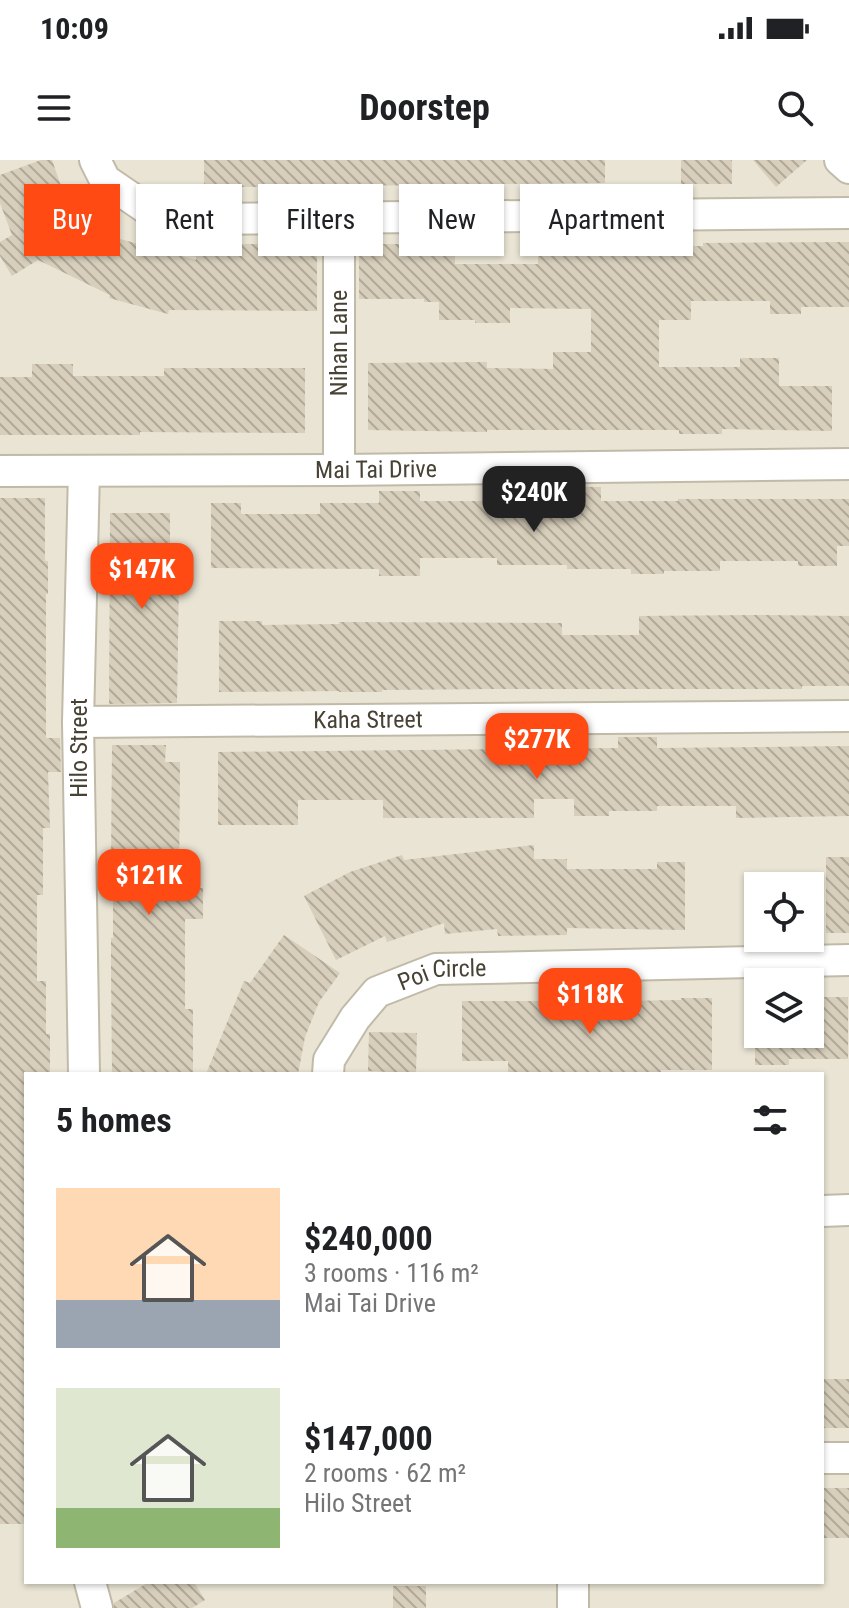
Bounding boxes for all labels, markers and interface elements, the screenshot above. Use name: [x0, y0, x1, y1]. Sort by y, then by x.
text: 10:09: [40, 11, 109, 46]
icon: menu: [32, 86, 76, 130]
icon: search: [773, 86, 817, 130]
text: Doorstep: [359, 87, 490, 129]
chip: Buy: [24, 184, 120, 256]
chip: Rent: [136, 184, 242, 256]
chip: Filters: [258, 184, 383, 256]
chip: New: [399, 184, 504, 256]
chip: Apartment: [520, 184, 693, 256]
street label: Nihan Lane: [325, 290, 353, 396]
street label: Mai Tai Drive: [315, 455, 437, 484]
pin: $240K: [478, 466, 590, 534]
text: $240K: [501, 477, 567, 507]
pin: $147K: [86, 543, 198, 611]
text: $147K: [109, 554, 175, 584]
street label: Hilo Street: [65, 698, 93, 798]
street label: Kaha Street: [313, 705, 423, 734]
pin: $277K: [481, 713, 593, 781]
text: $277K: [504, 724, 570, 754]
pin: $121K: [93, 849, 205, 917]
text: $121K: [116, 860, 182, 890]
map controls: [744, 872, 824, 1048]
button: locate: [744, 872, 824, 952]
street label: Poi Circle: [394, 954, 487, 997]
pin: $118K: [534, 968, 646, 1036]
button: layers: [744, 968, 824, 1048]
text: $118K: [557, 979, 623, 1009]
icon: filters: [748, 1098, 792, 1142]
text: 5 homes: [56, 1100, 172, 1140]
text: $240,000: [304, 1218, 433, 1258]
icon: home: [120, 1220, 216, 1316]
text: 3 rooms · 116 m²: [304, 1258, 479, 1288]
text: Mai Tai Drive: [304, 1288, 436, 1318]
text: $147,000: [304, 1418, 433, 1458]
icon: home: [120, 1420, 216, 1516]
text: 2 rooms · 62 m²: [304, 1458, 466, 1488]
text: Hilo Street: [304, 1488, 412, 1518]

